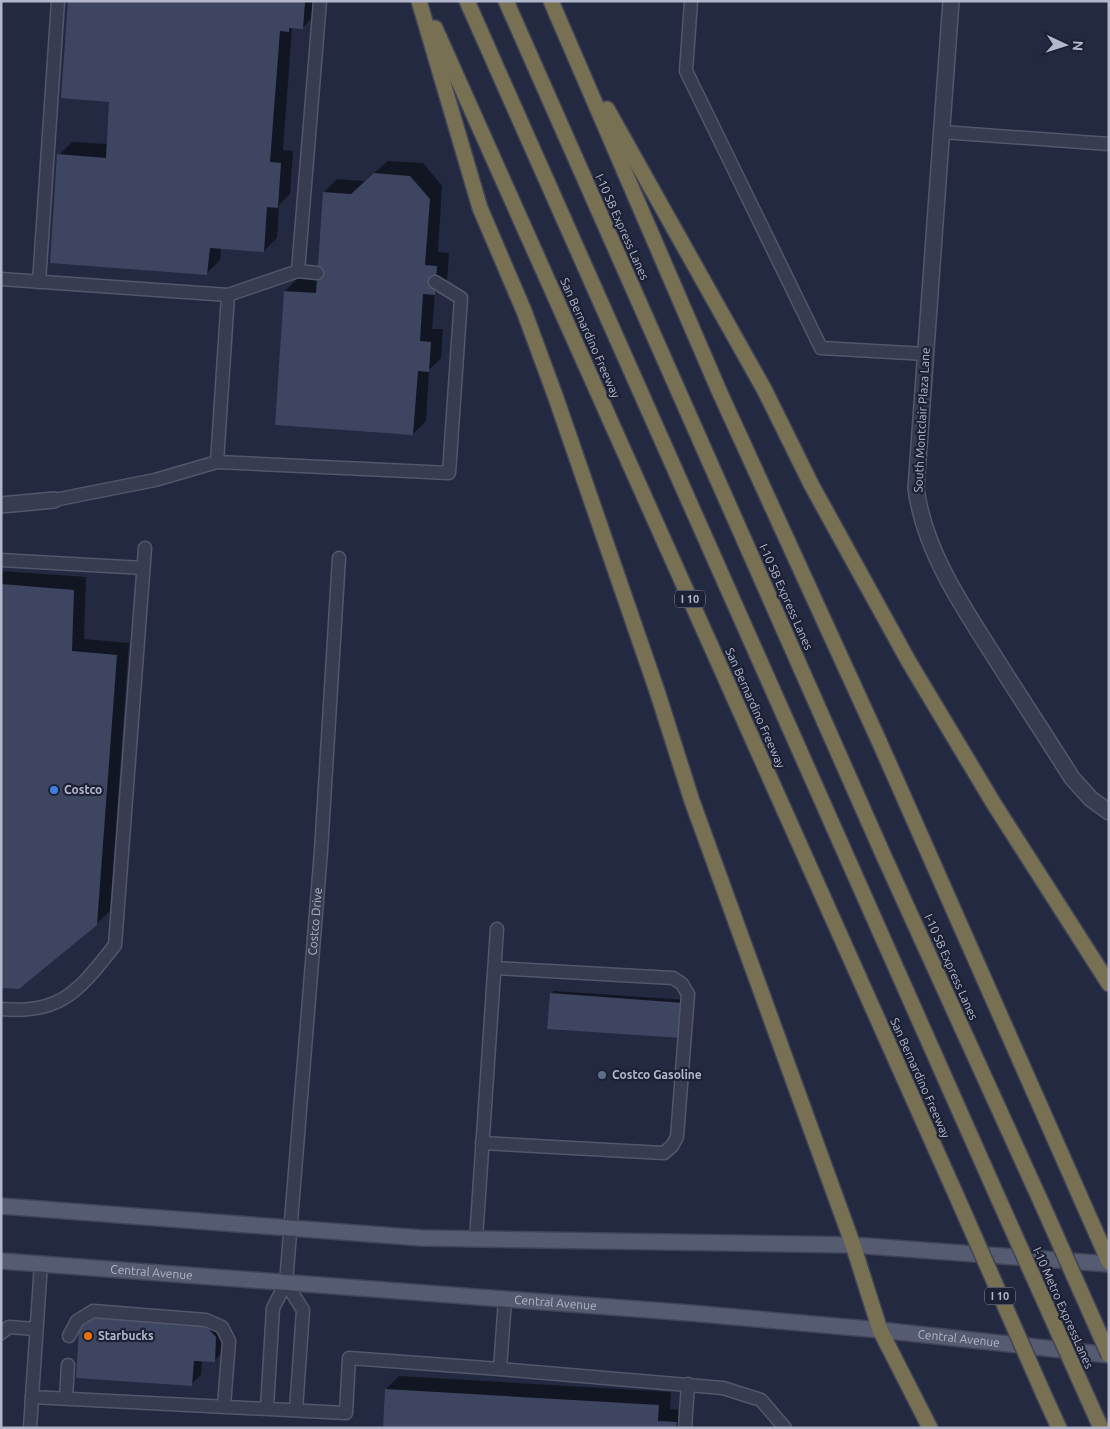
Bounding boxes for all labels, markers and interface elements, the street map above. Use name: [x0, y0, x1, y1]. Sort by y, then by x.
north arrow: [1040, 20, 1090, 70]
text: N: [1070, 40, 1086, 52]
street label: I-10 SB Express Lanes: [593, 172, 652, 282]
street label: San Bernardino Freeway: [558, 276, 623, 400]
street label: South Montclair Plaza Lane: [911, 347, 932, 493]
street label: I-10 SB Express Lanes: [757, 542, 816, 652]
road number: I 10: [675, 590, 705, 608]
street label: San Bernardino Freeway: [723, 646, 788, 770]
place label: Costco: [64, 783, 102, 796]
marker: Costco: [48, 784, 60, 796]
street label: Costco Drive: [306, 887, 324, 956]
street label: I-10 SB Express Lanes: [922, 912, 981, 1022]
street label: San Bernardino Freeway: [888, 1016, 953, 1140]
place label: Costco Gasoline: [612, 1068, 702, 1081]
marker: Costco Gasoline: [596, 1069, 608, 1081]
street label: I-10 Metro ExpressLanes: [1031, 1245, 1096, 1370]
street label: Central Avenue: [110, 1262, 193, 1281]
road number: I 10: [985, 1288, 1015, 1304]
street label: Central Avenue: [514, 1293, 597, 1312]
street label: Central Avenue: [917, 1327, 1001, 1349]
place label: Starbucks: [98, 1329, 154, 1342]
marker: Starbucks: [82, 1330, 94, 1342]

